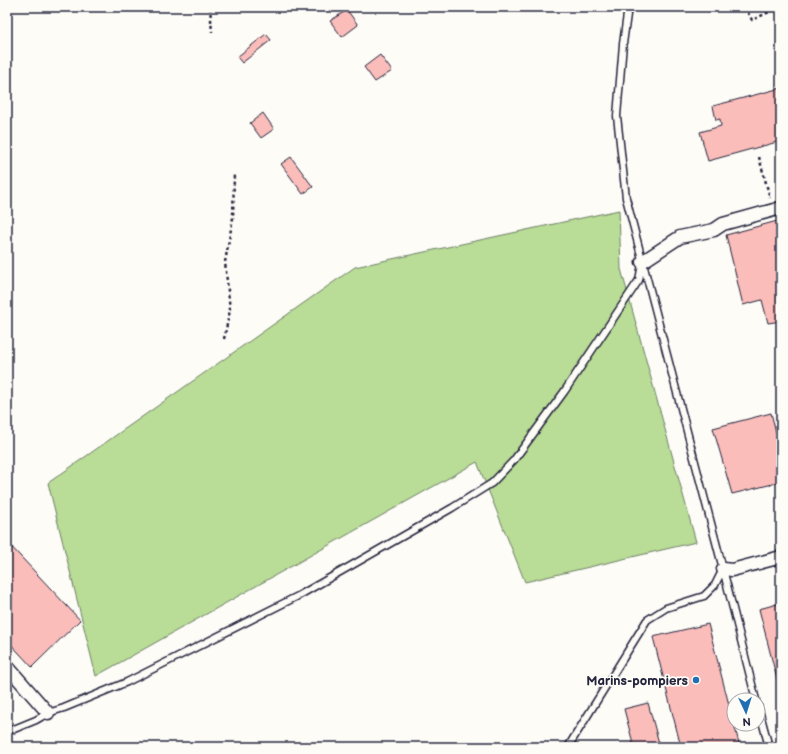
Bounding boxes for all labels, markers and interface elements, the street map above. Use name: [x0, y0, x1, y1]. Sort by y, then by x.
place label: Marins-pompiers: [586, 673, 688, 689]
marker: Marins-pompiers: [691, 675, 701, 685]
north arrow: [726, 692, 766, 732]
text: N: [742, 715, 751, 728]

